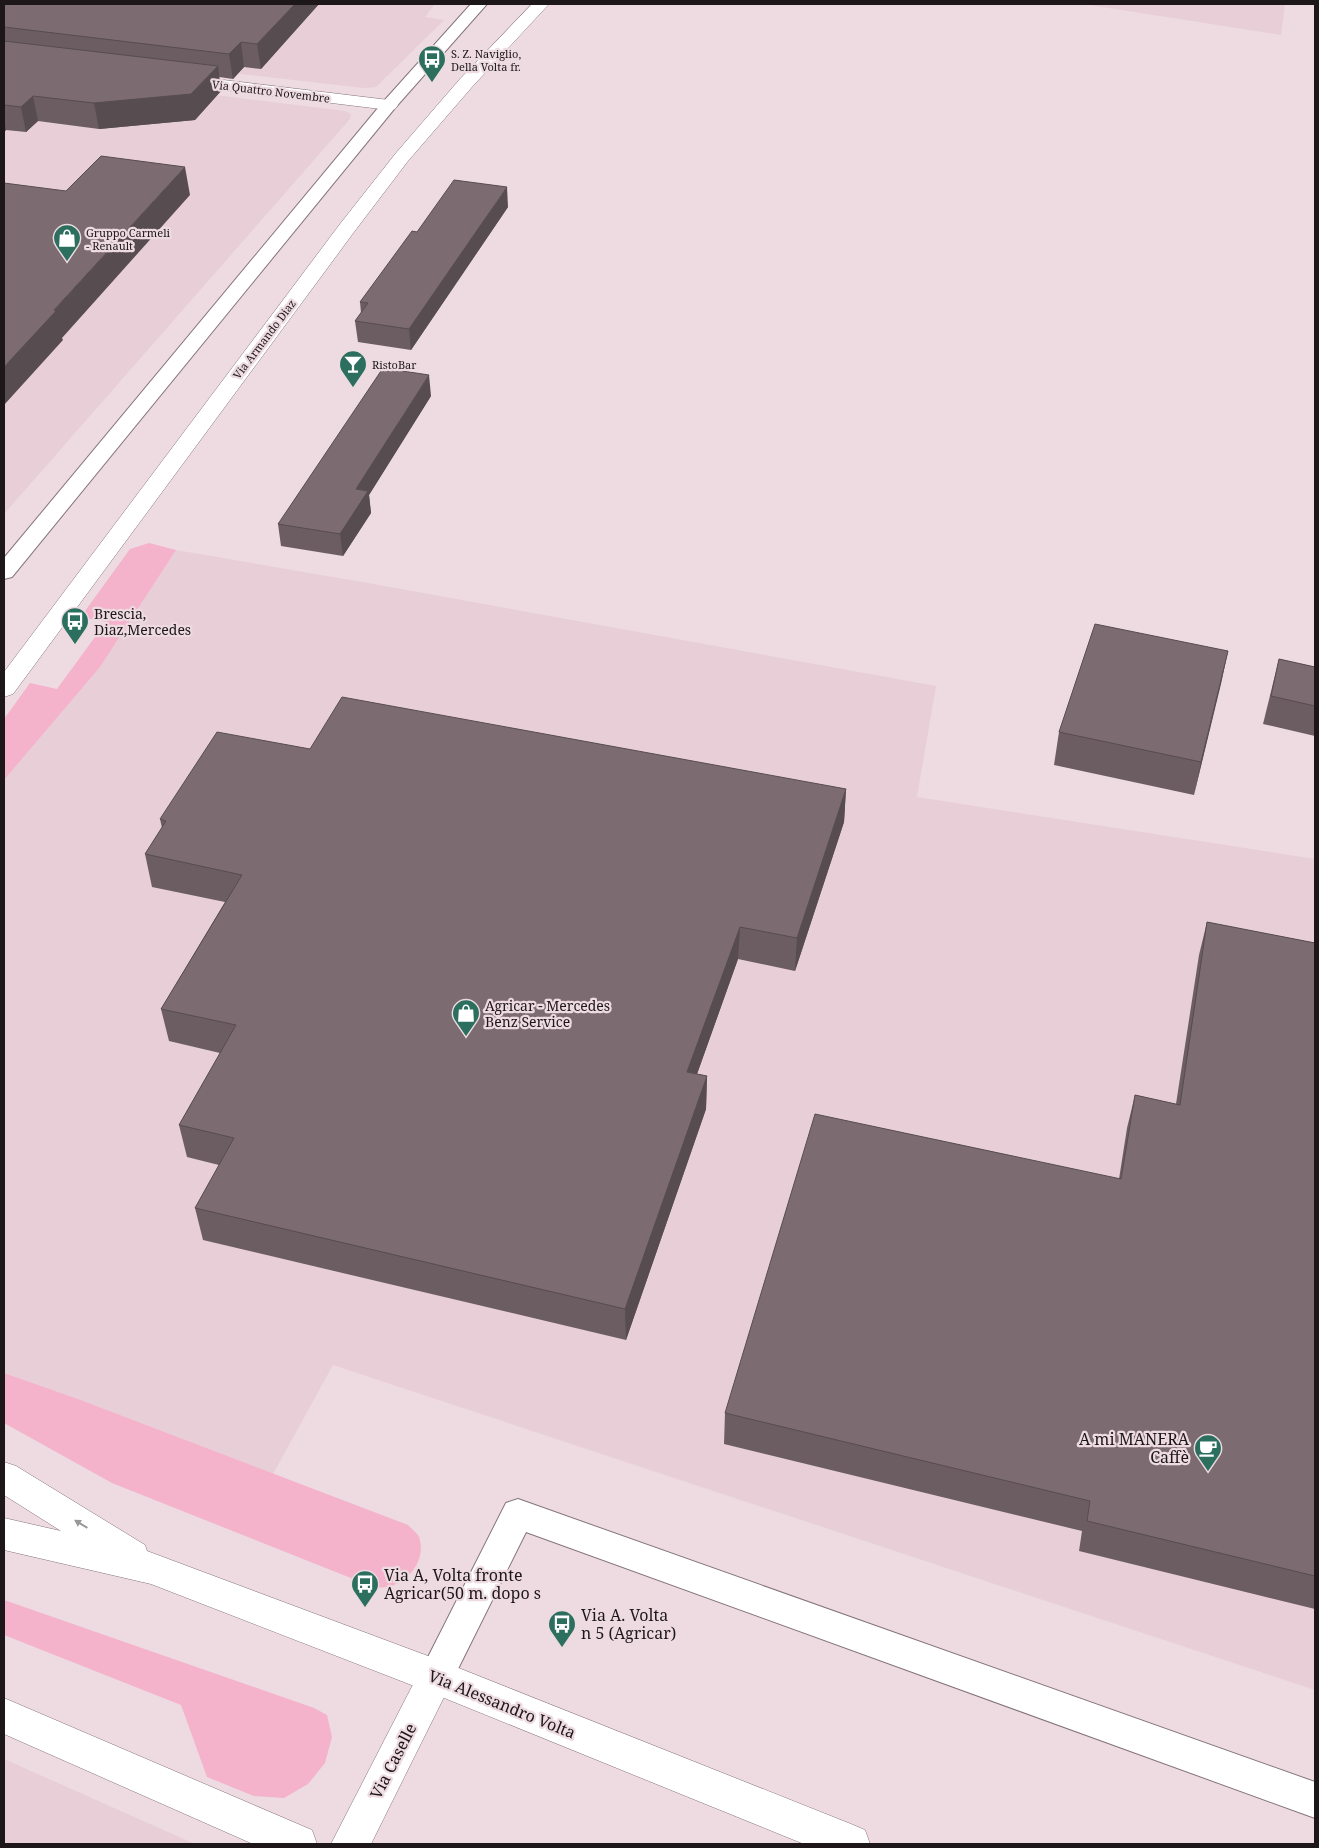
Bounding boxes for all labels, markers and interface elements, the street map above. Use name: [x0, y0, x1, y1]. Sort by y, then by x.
bus stop icon: S. Z. Naviglio, Della Volta fr.: [417, 44, 447, 83]
place label: S. Z. Naviglio, Della Volta fr.: [451, 46, 521, 74]
street label: Via Quattro Novembre: [211, 76, 331, 106]
shop icon: Gruppo Carmeli - Renault: [52, 223, 82, 262]
place label: Gruppo Carmeli - Renault: [86, 225, 171, 253]
street label: Via Armando Diaz: [229, 296, 299, 382]
bar icon: RistoBar: [338, 349, 368, 388]
place label: RistoBar: [372, 357, 417, 372]
place label: Brescia, Diaz,Mercedes: [94, 604, 191, 639]
bus stop icon: Brescia, Diaz,Mercedes: [60, 606, 90, 645]
place label: Agricar - Mercedes Benz Service: [485, 996, 610, 1031]
shop icon: Agricar - Mercedes Benz Service: [451, 998, 481, 1037]
place label: A mi MANERA Caffè: [1079, 1428, 1190, 1468]
cafe icon: A mi MANERA Caffè: [1193, 1433, 1223, 1472]
one-way arrow: [74, 1520, 87, 1529]
place label: Via A, Volta fronte Agricar(50 m. dopo s: [384, 1564, 541, 1604]
bus stop icon: Via A, Volta fronte Agricar(50 m. dopo s: [350, 1569, 380, 1608]
place label: Via A. Volta n 5 (Agricar): [581, 1604, 676, 1644]
bus stop icon: Via A. Volta n 5 (Agricar): [547, 1609, 577, 1648]
street label: Via Alessandro Volta: [425, 1664, 579, 1744]
street label: Via Caselle: [365, 1719, 421, 1803]

